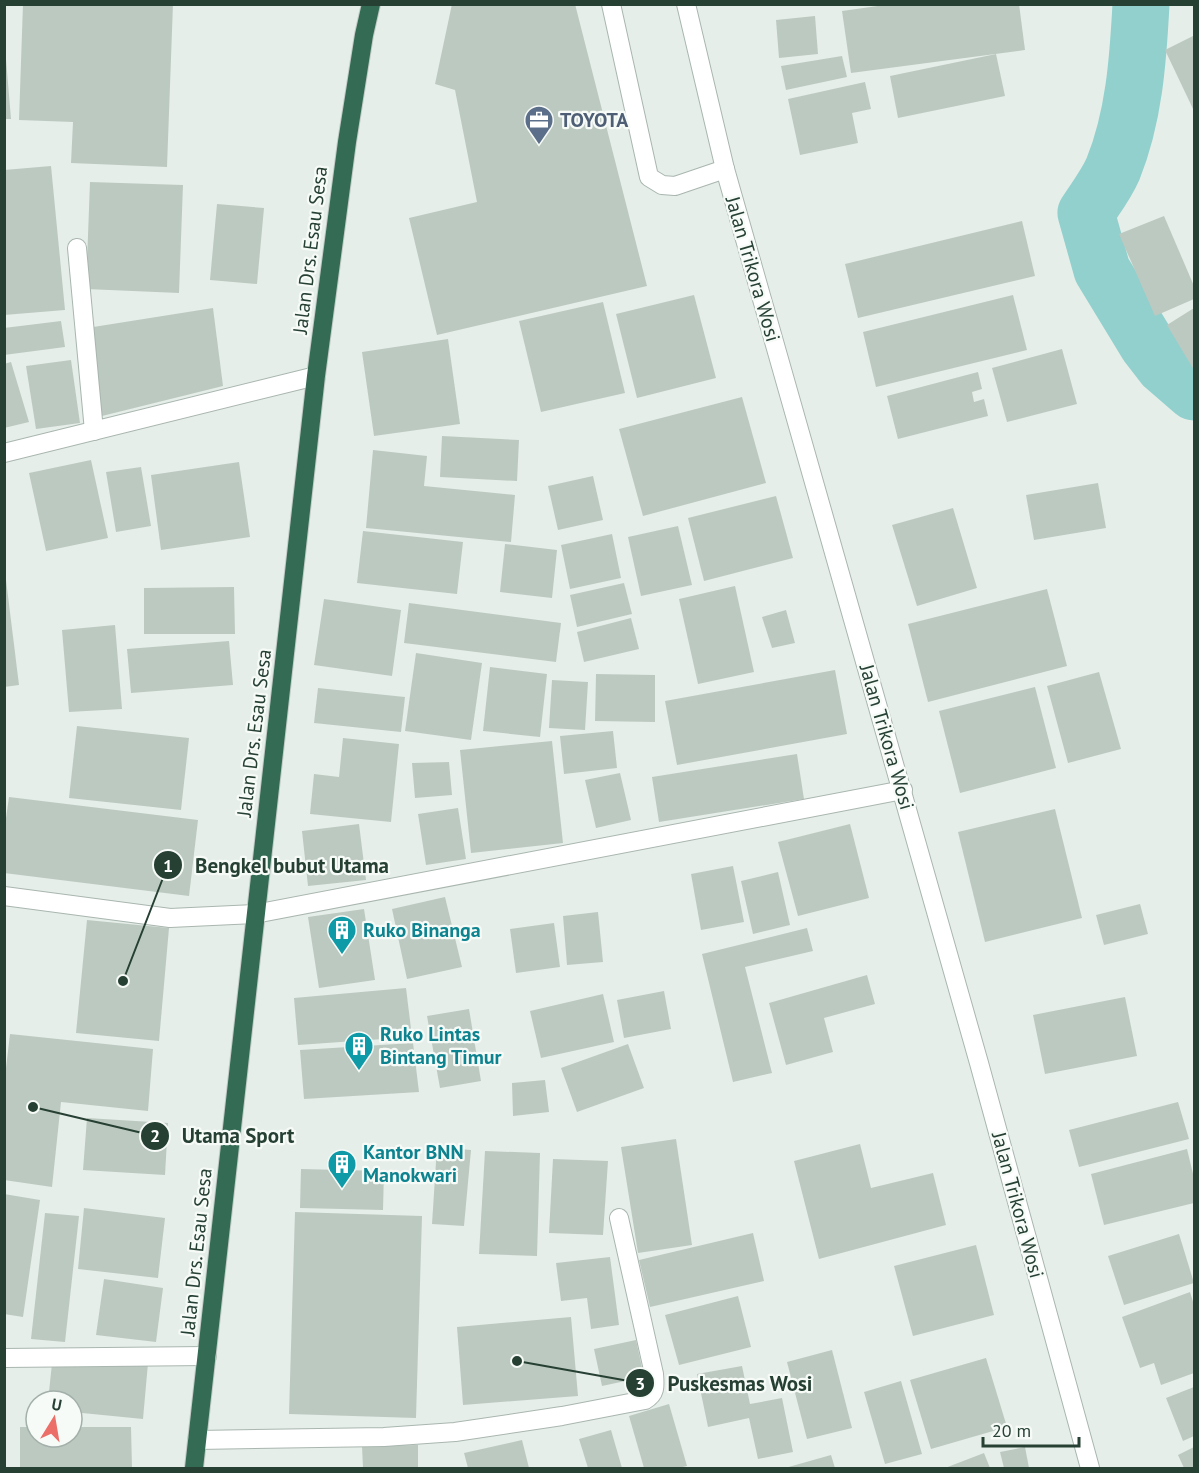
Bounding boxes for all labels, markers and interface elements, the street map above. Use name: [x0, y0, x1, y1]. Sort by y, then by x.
office icon: TOYOTA: [523, 104, 555, 146]
place label: TOYOTA: [560, 107, 629, 133]
street label: Jalan Drs. Esau Sesa: [287, 165, 333, 336]
street label: Jalan Trikora Wosi: [720, 192, 786, 345]
street label: Jalan Drs. Esau Sesa: [231, 648, 277, 819]
street label: Jalan Trikora Wosi: [854, 660, 920, 813]
callout: Bengkel bubut Utama: [153, 846, 401, 885]
text: Bengkel bubut Utama: [195, 852, 389, 879]
text: 1: [163, 854, 173, 877]
building icon: Ruko Binanga: [326, 914, 358, 956]
place label: Ruko Binanga: [363, 917, 481, 943]
place label: Ruko Lintas Bintang Timur: [380, 1021, 502, 1070]
building icon: Ruko Lintas Bintang Timur: [343, 1030, 375, 1072]
callout: Utama Sport: [140, 1116, 306, 1155]
text: Utama Sport: [182, 1122, 295, 1149]
text: 2: [150, 1124, 160, 1147]
street label: Jalan Trikora Wosi: [986, 1128, 1050, 1281]
place label: Kantor BNN Manokwari: [363, 1139, 464, 1188]
building icon: Kantor BNN Manokwari: [326, 1148, 358, 1190]
street label: Jalan Drs. Esau Sesa: [174, 1167, 218, 1338]
callout: Puskesmas Wosi: [625, 1364, 825, 1403]
text: Puskesmas Wosi: [668, 1370, 812, 1397]
text: 3: [635, 1372, 645, 1395]
north arrow: [24, 1389, 84, 1449]
text: U: [50, 1394, 64, 1415]
scale bar: [983, 1410, 1079, 1448]
text: 20 m: [992, 1419, 1031, 1442]

